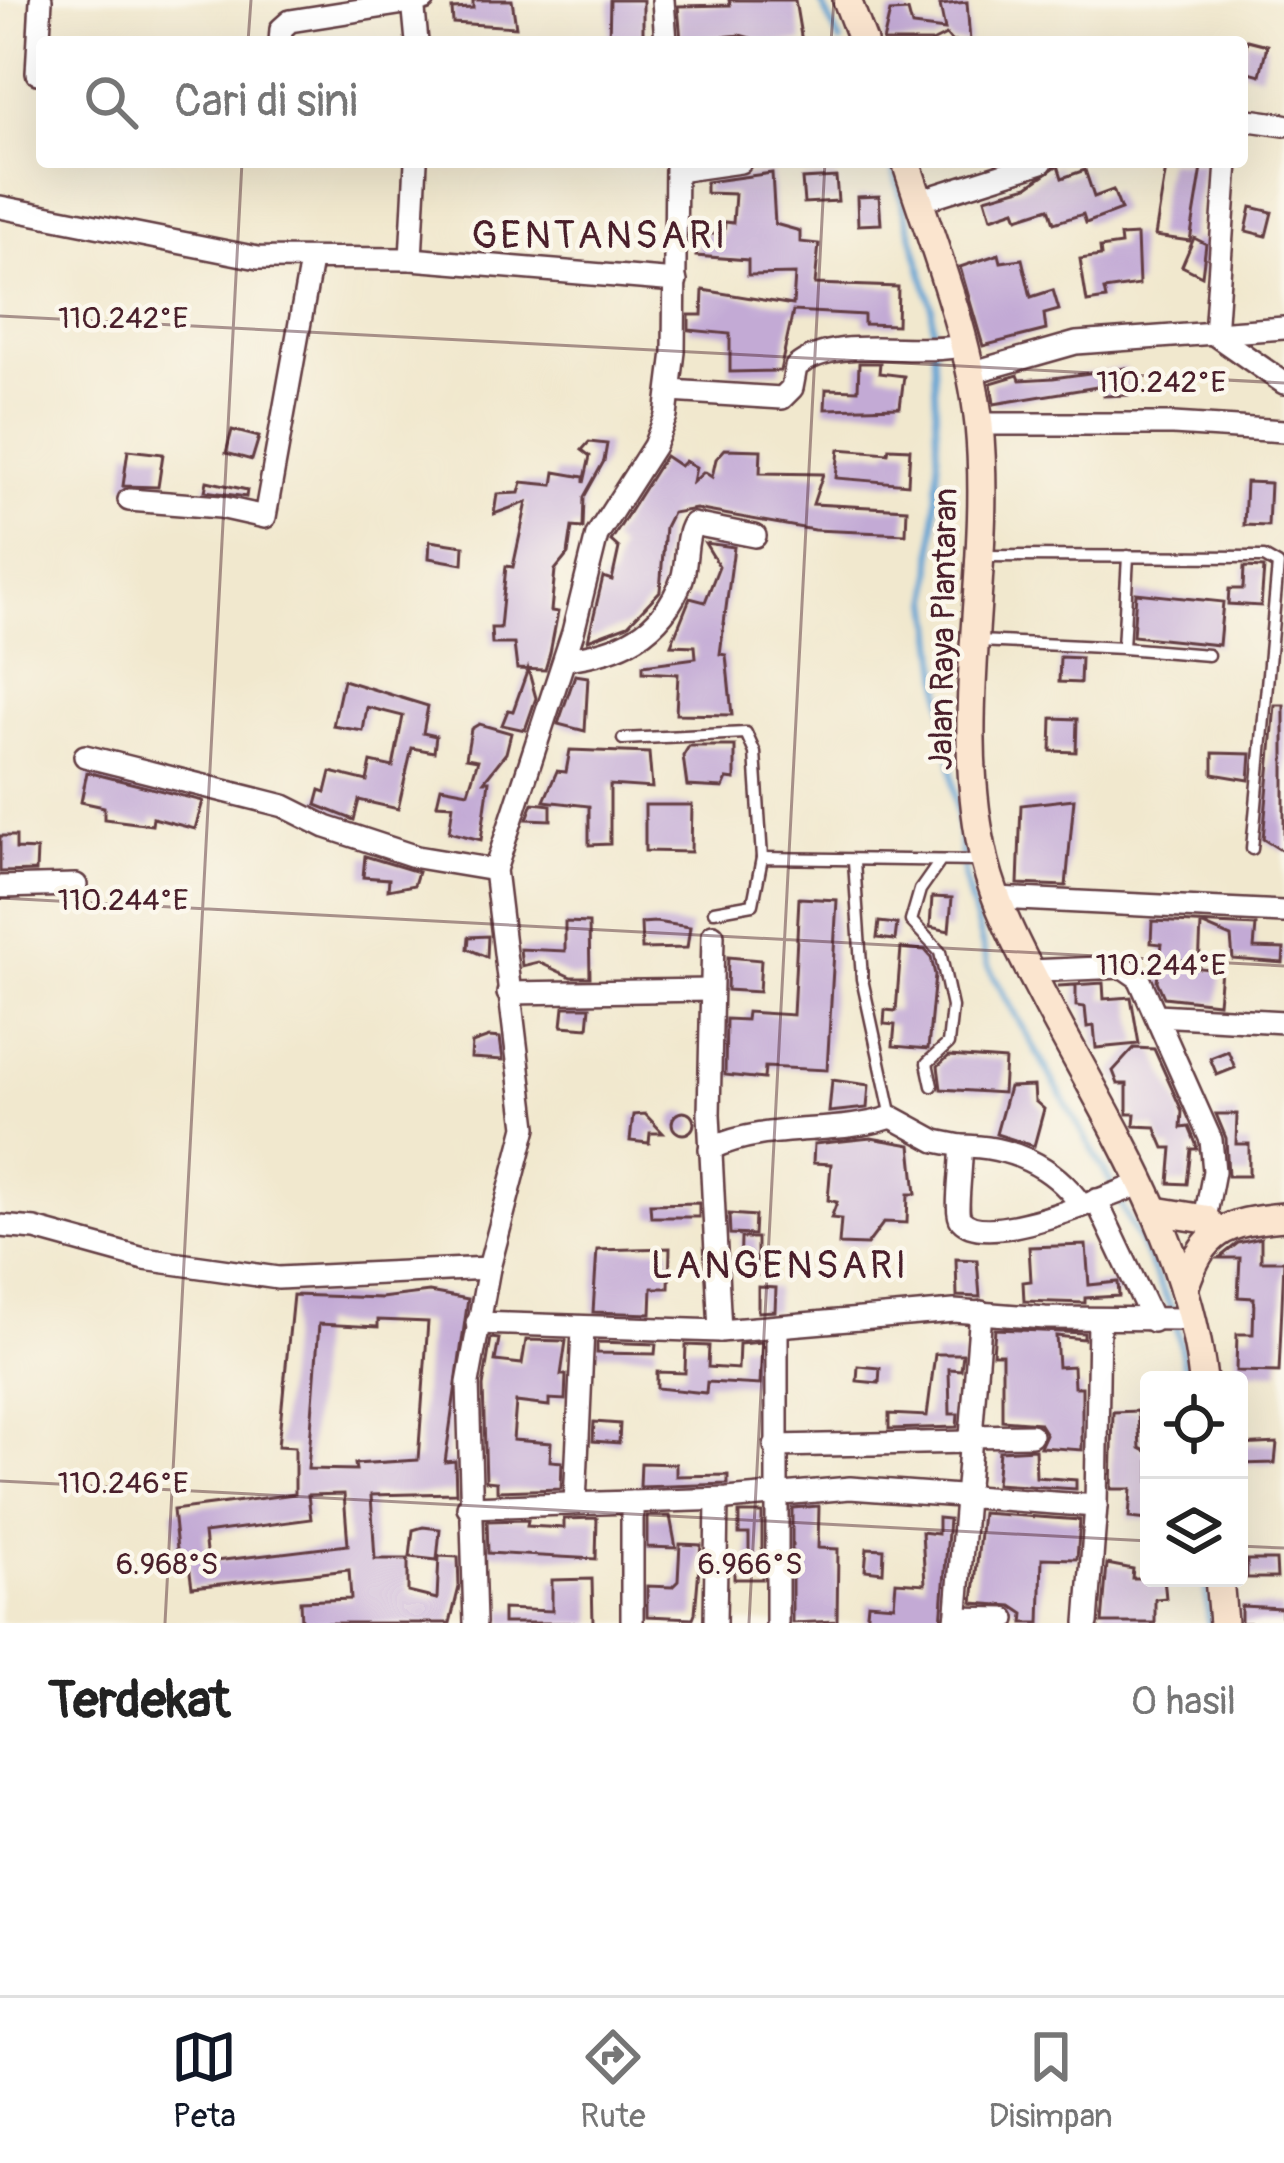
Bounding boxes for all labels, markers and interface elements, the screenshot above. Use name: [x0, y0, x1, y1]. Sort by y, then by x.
search box: [36, 36, 1248, 168]
icon: search: [78, 69, 144, 135]
text: Cari di sini: [174, 74, 358, 130]
district label: GENTANSARI: [471, 211, 729, 260]
text: 110.242°E: [58, 300, 188, 337]
text: 110.242°E: [1096, 364, 1226, 401]
street label: Jalan Raya Plantaran: [921, 487, 966, 771]
text: 110.244°E: [58, 882, 188, 919]
text: 110.244°E: [1096, 947, 1226, 984]
district label: LANGENSARI: [651, 1241, 909, 1290]
map controls: [1140, 1371, 1248, 1587]
button: locate: [1140, 1371, 1248, 1479]
text: 110.246°E: [58, 1465, 188, 1502]
button: layers: [1140, 1479, 1248, 1587]
text: 6.968°S: [116, 1546, 218, 1583]
text: 6.966°S: [697, 1546, 803, 1583]
text: Terdekat: [48, 1669, 230, 1733]
text: 0 hasil: [1131, 1677, 1236, 1726]
tab: Peta: [171, 2024, 237, 2137]
tab: Rute: [580, 2024, 646, 2137]
tab: Disimpan: [988, 2024, 1113, 2137]

